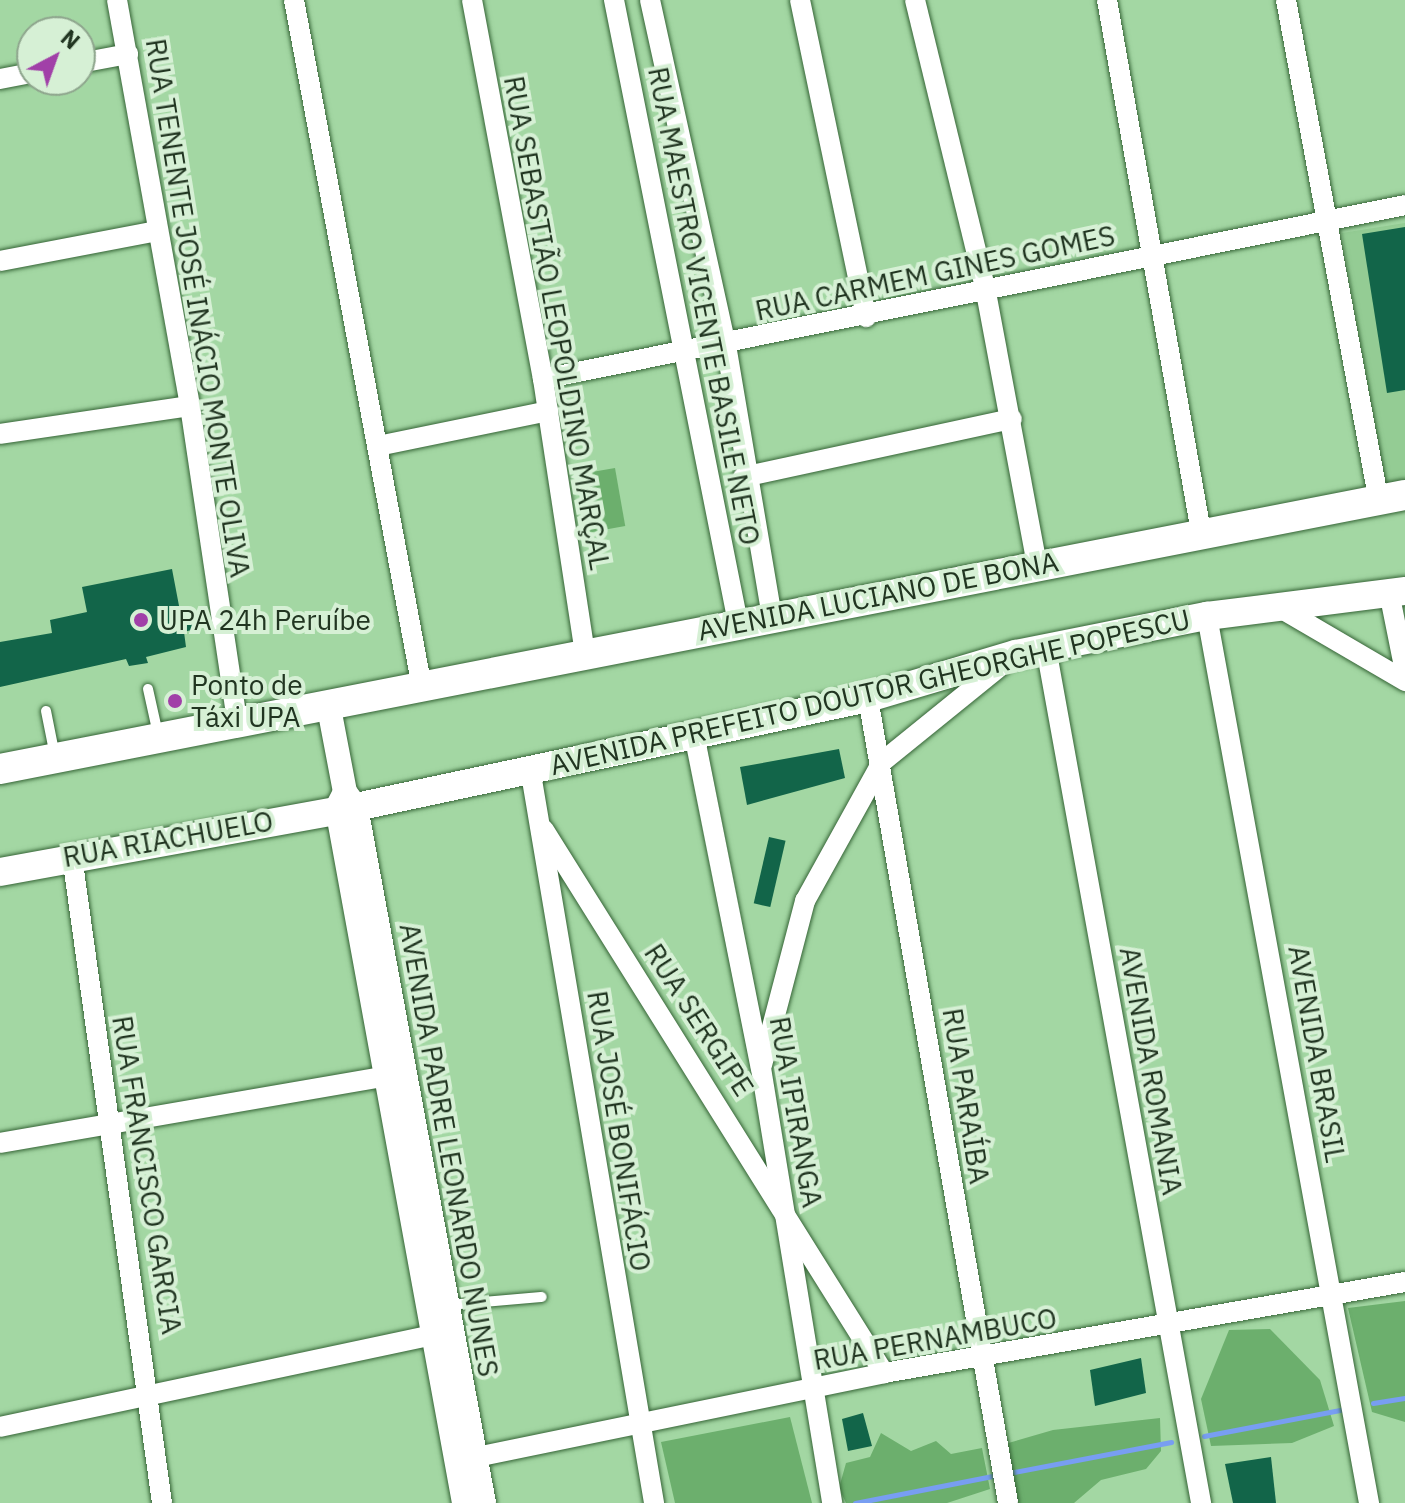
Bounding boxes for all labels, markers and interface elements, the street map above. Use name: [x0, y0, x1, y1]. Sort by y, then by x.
north arrow: [16, 16, 96, 96]
text: N: [55, 23, 86, 55]
street label: RUA TENENTE JOSÉ INÁCIO MONTE OLIVA: [139, 36, 257, 580]
street label: RUA MAESTRO VICENTE BASILE NETO: [641, 64, 767, 548]
street label: RUA SEBASTIÃO LEOPOLDINO MARÇAL: [497, 73, 617, 573]
street label: RUA CARMEM GINES GOMES: [752, 218, 1118, 328]
street label: AVENIDA LUCIANO DE BONA: [695, 545, 1061, 647]
street label: AVENIDA PREFEITO DOUTOR GHEORGHE POPESCU: [547, 602, 1193, 782]
place label: UPA 24h Peruíbe: [159, 603, 371, 637]
marker: UPA 24h Peruíbe: [130, 609, 152, 631]
place label: Ponto de Táxi UPA: [191, 668, 303, 734]
marker: Ponto de Táxi UPA: [166, 692, 184, 710]
street label: RUA RIACHUELO: [60, 804, 276, 874]
street label: AVENIDA PADRE LEONARDO NUNES: [393, 921, 505, 1379]
street label: RUA SERGIPE: [637, 937, 761, 1103]
street label: AVENIDA BRASIL: [1281, 943, 1353, 1165]
street label: AVENIDA ROMANIA: [1113, 944, 1189, 1198]
street label: RUA JOSÉ BONIFÁCIO: [580, 988, 658, 1274]
street label: RUA PARAÍBA: [936, 1006, 996, 1186]
street label: RUA FRANCISCO GARCIA: [105, 1013, 189, 1337]
street label: RUA IPIRANGA: [763, 1014, 829, 1210]
street label: RUA PERNAMBUCO: [811, 1301, 1059, 1377]

